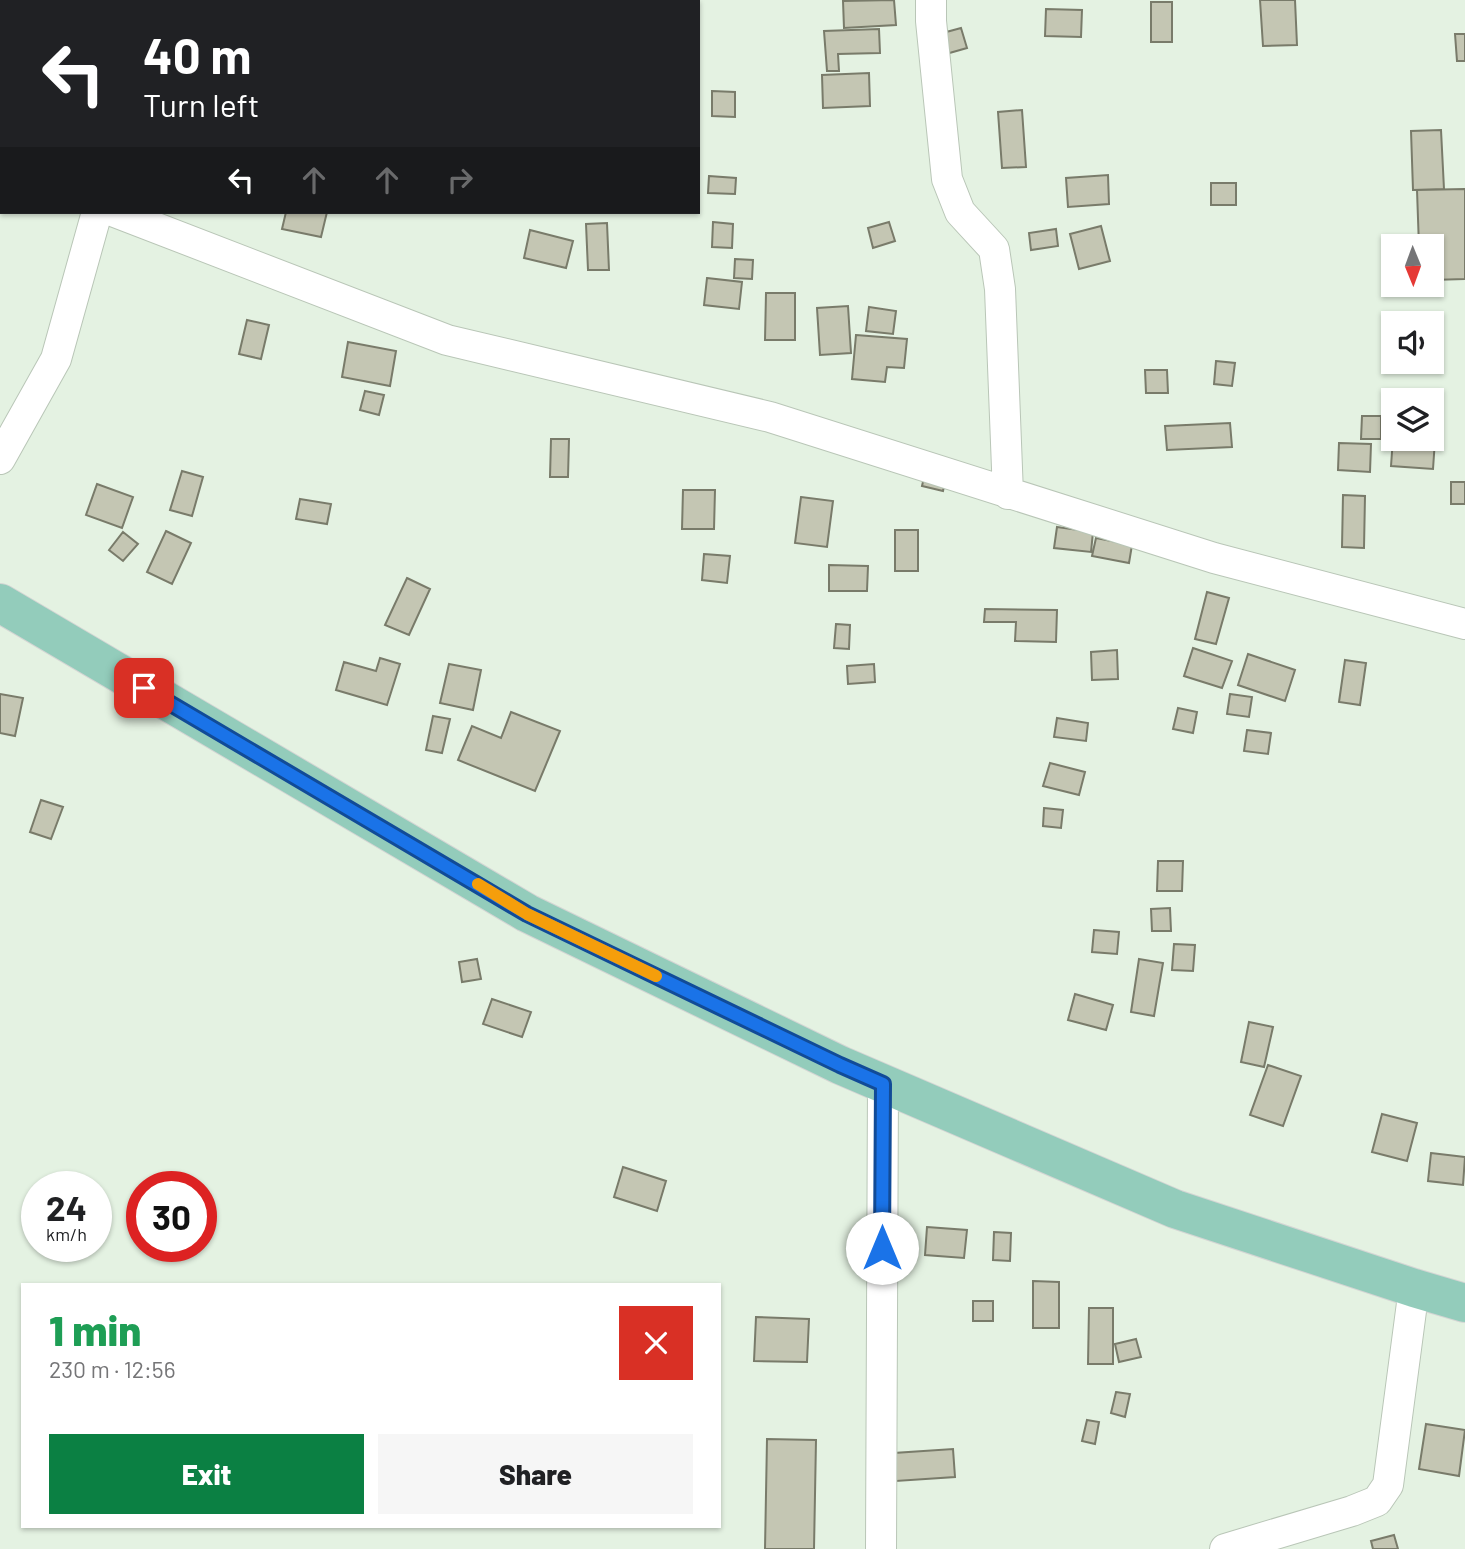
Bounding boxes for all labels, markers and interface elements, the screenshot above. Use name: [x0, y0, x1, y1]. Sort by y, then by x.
text: 40 m: [143, 25, 251, 84]
icon: left: [28, 28, 119, 119]
text: Turn left: [143, 85, 260, 123]
icon: left: [222, 161, 260, 199]
icon: ahead: [295, 161, 333, 199]
icon: ahead: [368, 161, 406, 199]
icon: right: [441, 161, 479, 199]
north arrow: [1381, 234, 1444, 298]
map controls: [1381, 234, 1444, 451]
button: sound: [1381, 311, 1444, 374]
button: layers: [1381, 388, 1444, 451]
pin: [114, 658, 174, 718]
icon: arrive: [125, 669, 163, 707]
speed limit sign: 30: [126, 1171, 217, 1262]
text: 24: [46, 1186, 87, 1228]
position arrow: [845, 1211, 919, 1285]
text: km/h: [46, 1223, 87, 1245]
text: 1 min: [49, 1304, 141, 1354]
button: close: [619, 1306, 693, 1380]
text: 230 m · 12:56: [49, 1355, 176, 1383]
button: Exit: [49, 1434, 364, 1514]
button: Share: [378, 1434, 693, 1514]

